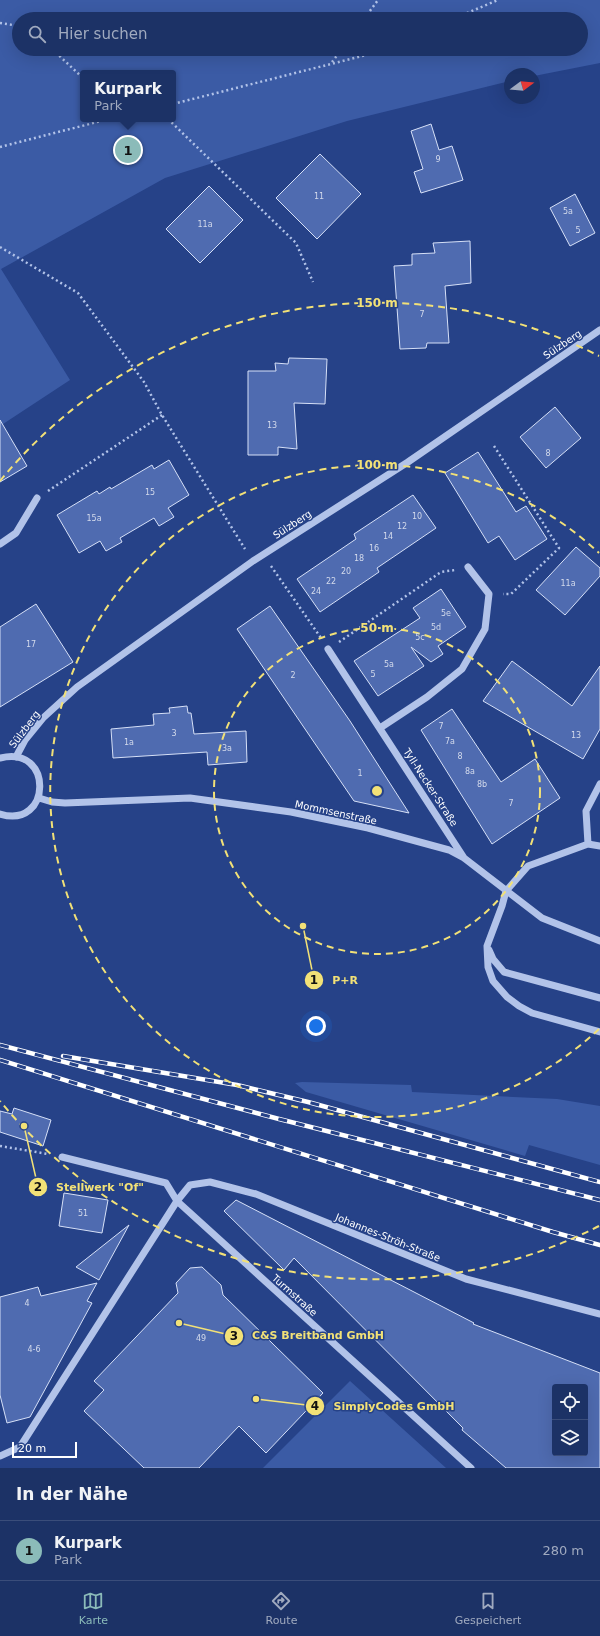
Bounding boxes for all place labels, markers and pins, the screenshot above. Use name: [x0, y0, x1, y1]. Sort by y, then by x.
pin: 1: [115, 135, 141, 165]
centre of rings: [370, 784, 384, 798]
callout: P+R: [304, 969, 366, 992]
callout: Stellwerk "Of": [28, 1175, 152, 1198]
callout: C&S Breitband GmbH: [224, 1324, 392, 1347]
callout: SimplyCodes GmbH: [305, 1394, 462, 1417]

